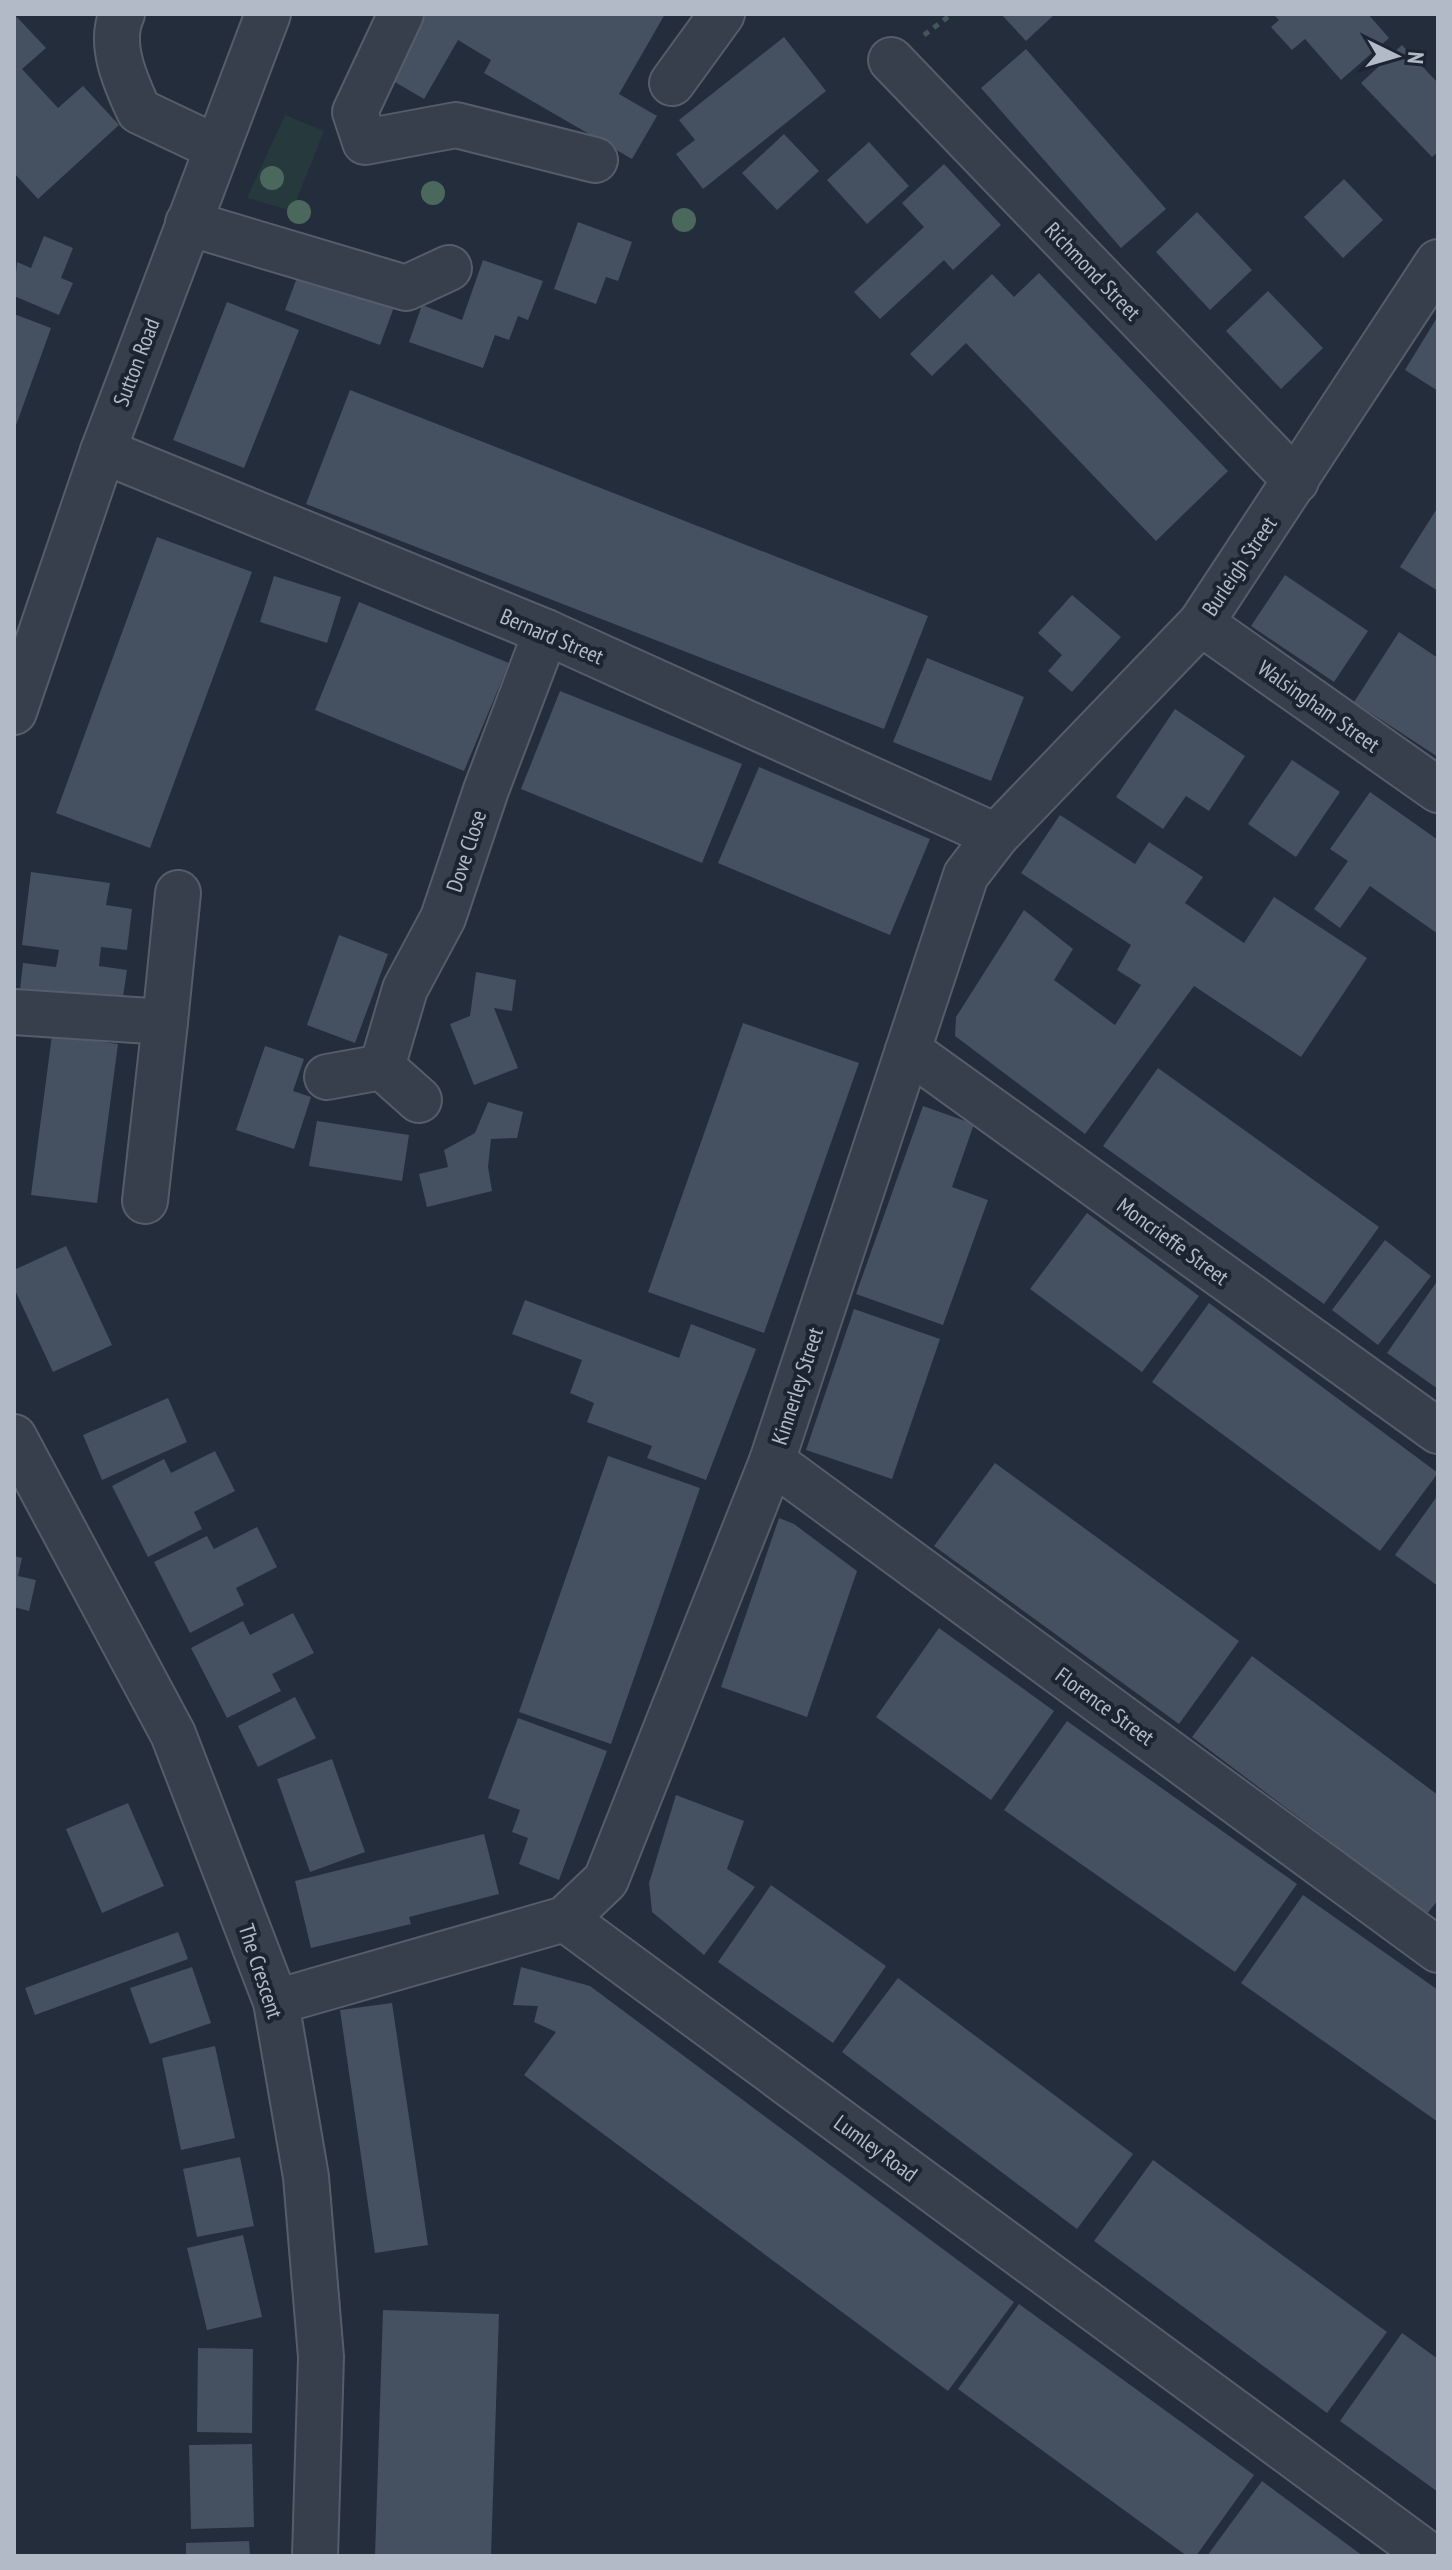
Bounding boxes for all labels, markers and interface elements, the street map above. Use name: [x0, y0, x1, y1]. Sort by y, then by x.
north arrow: [1356, 16, 1436, 96]
text: N: [1401, 51, 1430, 65]
street label: Richmond Street: [1039, 216, 1147, 326]
street label: Sutton Road: [106, 314, 166, 410]
street label: Burleigh Street: [1195, 511, 1283, 621]
street label: Bernard Street: [496, 602, 608, 670]
street label: Walsingham Street: [1253, 654, 1385, 758]
street label: Dove Close: [440, 807, 492, 895]
street label: Moncrieffe Street: [1112, 1191, 1234, 1291]
street label: Kinnerley Street: [765, 1324, 829, 1448]
street label: Florence Street: [1050, 1661, 1160, 1751]
street label: The Crescent: [233, 1920, 289, 2022]
street label: Lumley Road: [829, 2108, 923, 2188]

